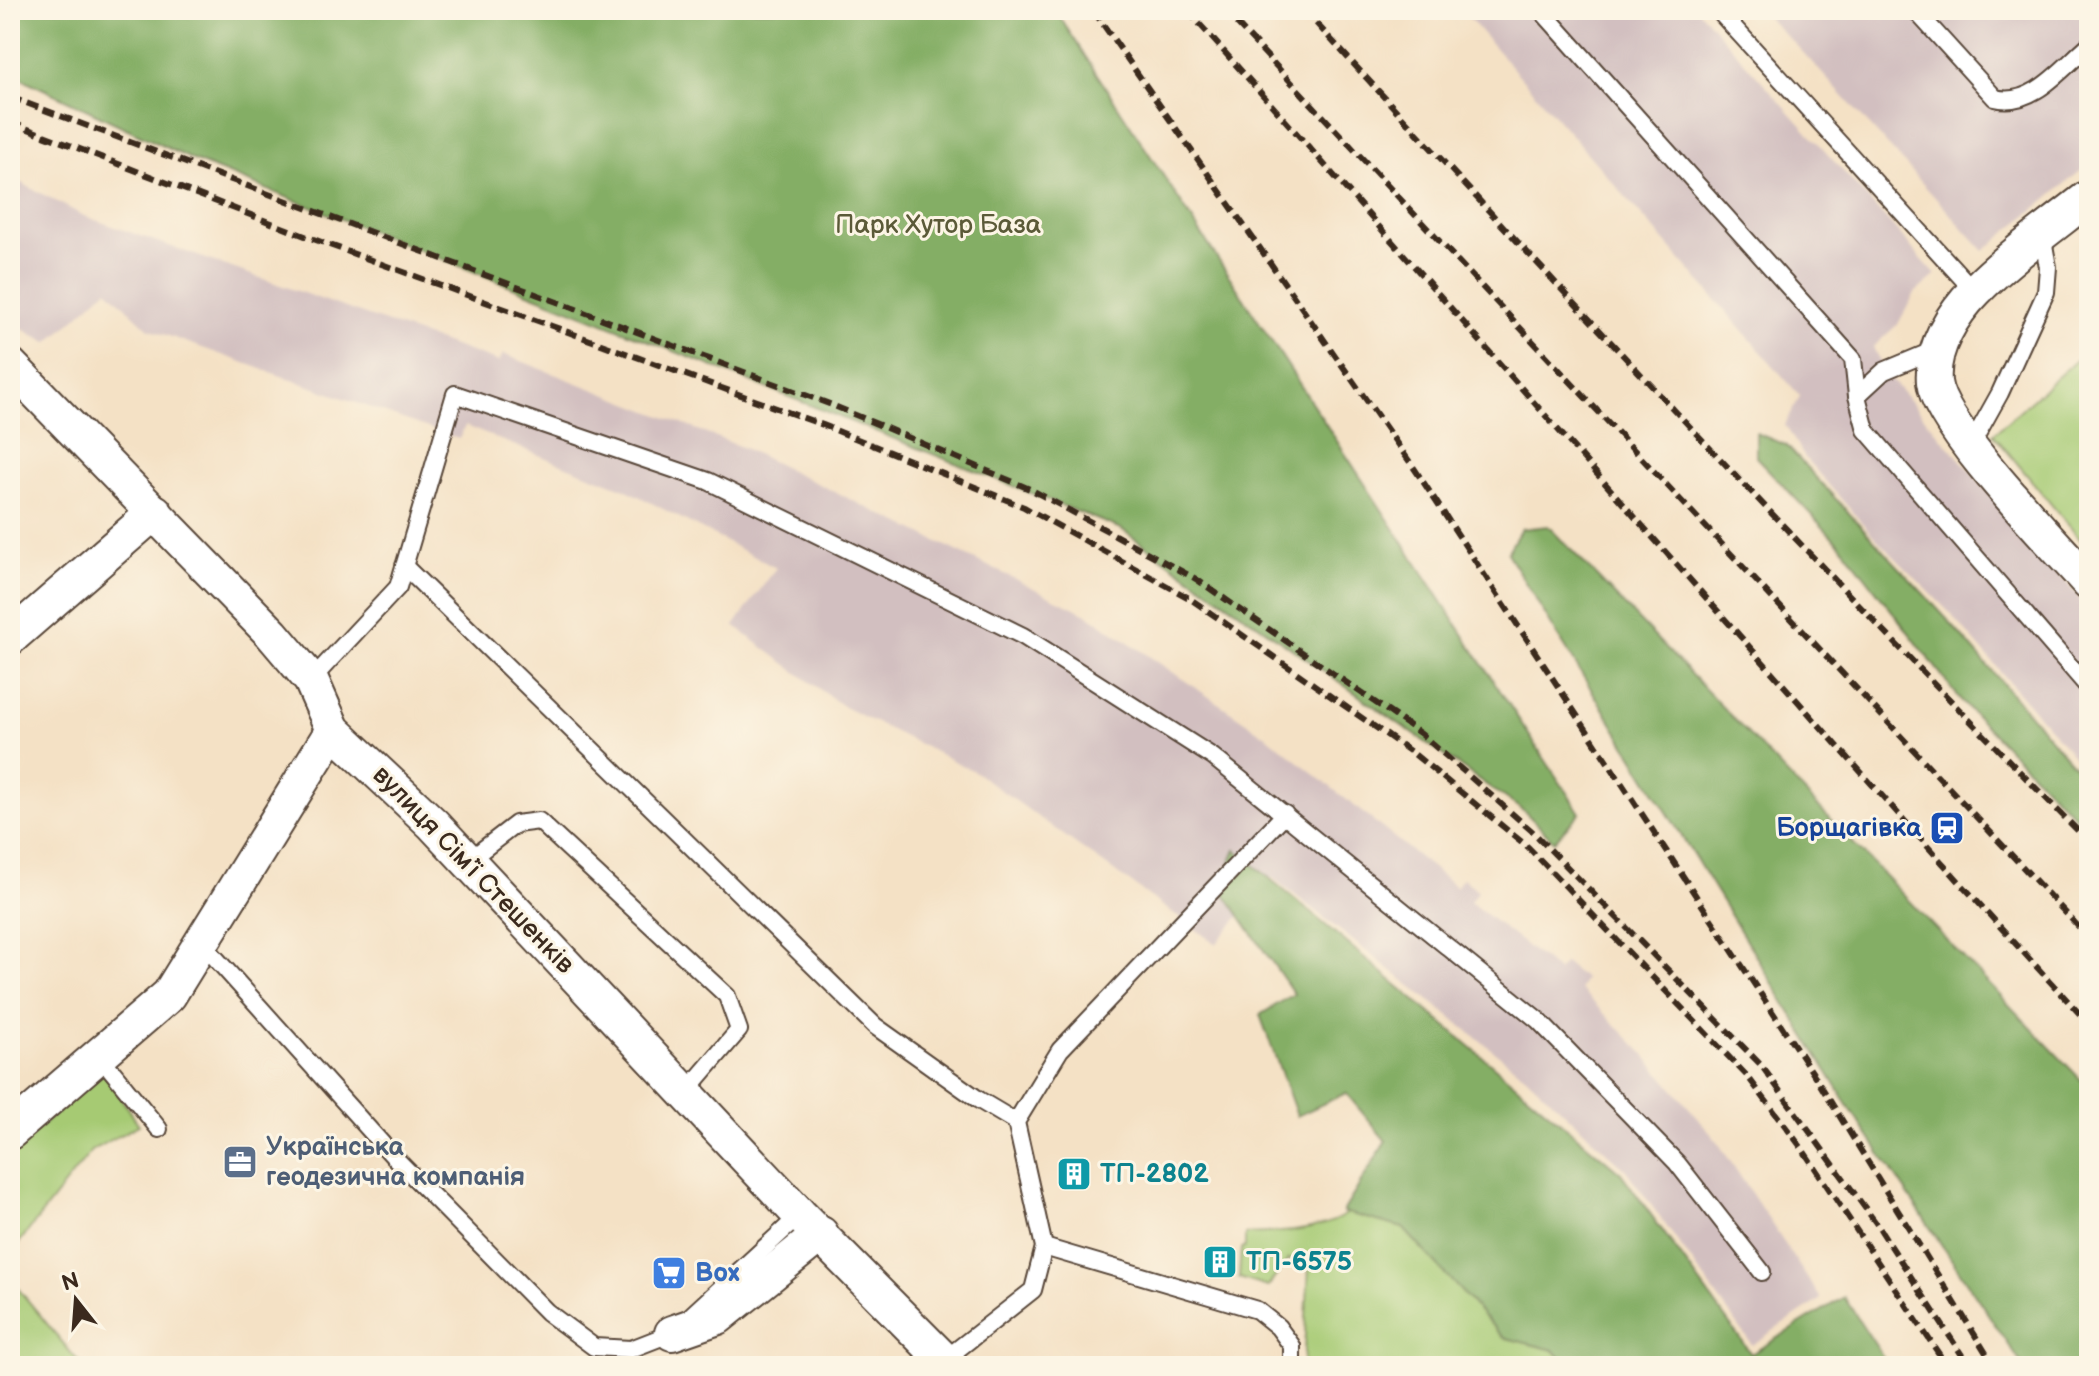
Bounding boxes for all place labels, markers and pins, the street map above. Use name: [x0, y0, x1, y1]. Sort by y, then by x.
station icon: Борщагівка: [1928, 809, 1966, 847]
place label: Борщагівка: [1776, 813, 1922, 844]
place label: Українська геодезична компанія: [266, 1132, 525, 1193]
office icon: Українська геодезична компанія: [221, 1143, 259, 1181]
building icon: ТП-2802: [1055, 1155, 1093, 1193]
place label: ТП-2802: [1100, 1159, 1209, 1190]
building icon: ТП-6575: [1201, 1243, 1239, 1281]
place label: ТП-6575: [1246, 1247, 1352, 1278]
supermarket icon: Box: [650, 1254, 688, 1292]
place label: Box: [695, 1258, 740, 1289]

